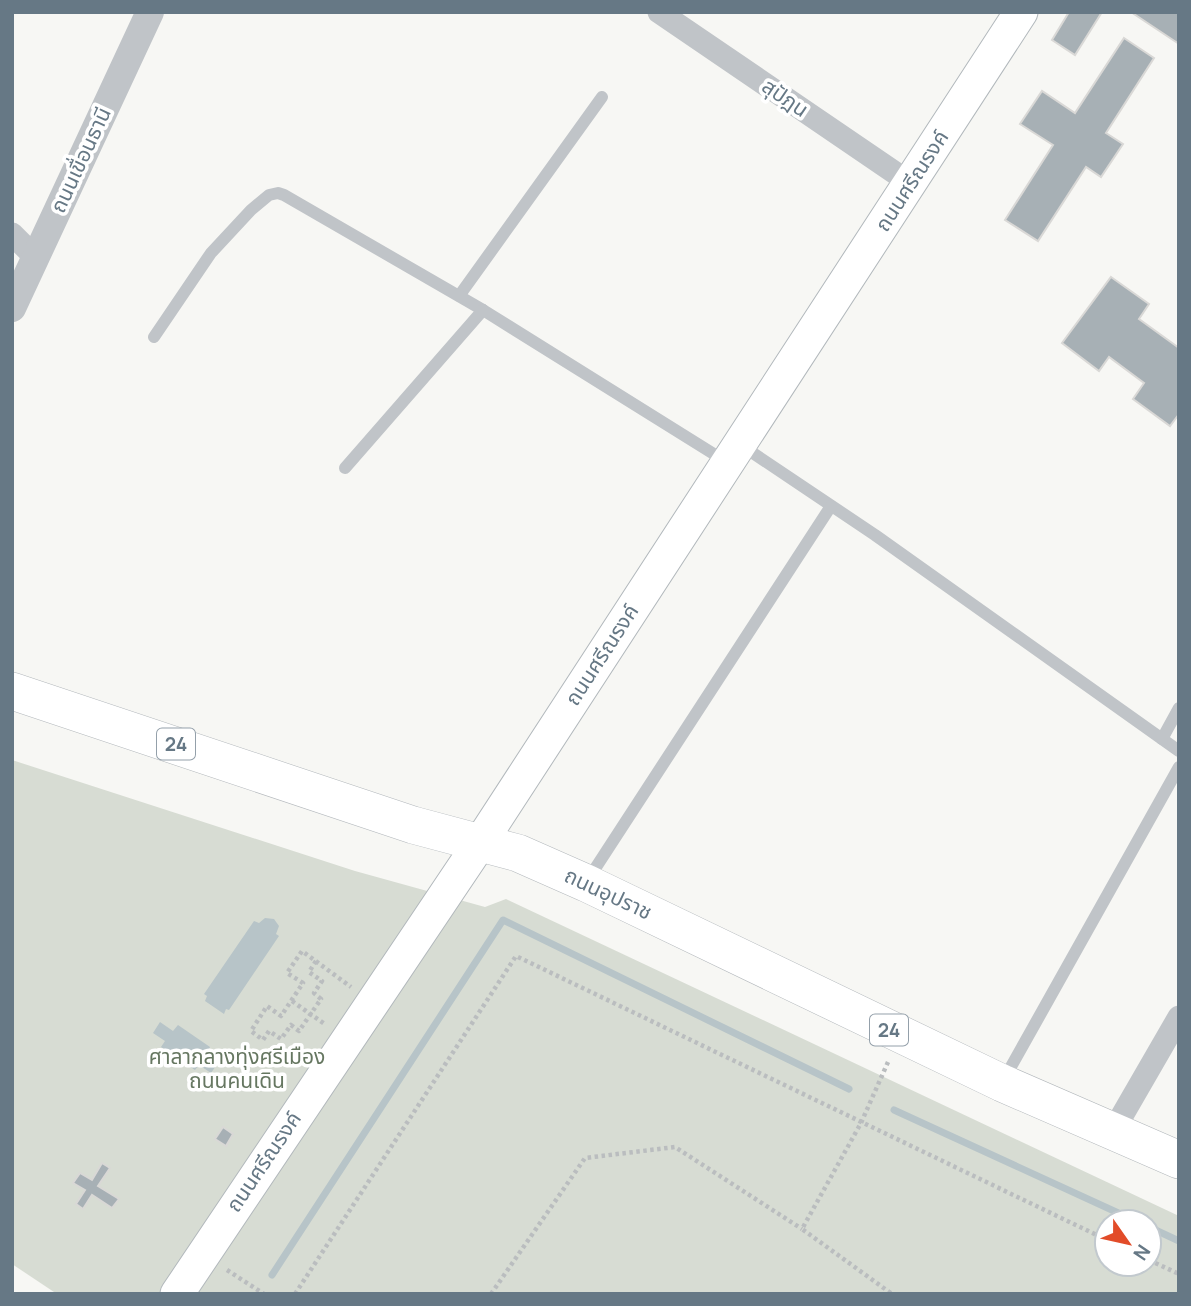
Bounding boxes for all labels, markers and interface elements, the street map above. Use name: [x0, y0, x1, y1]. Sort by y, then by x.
street label: สุปัฎน: [757, 72, 814, 123]
street label: ถนนเขื่อนธานี: [43, 102, 117, 217]
street label: ถนนศรีณรงค์: [868, 124, 954, 236]
street label: ถนนศรีณรงค์: [558, 598, 644, 710]
road number: 24: [157, 729, 195, 760]
street label: ถนนอุปราช: [560, 861, 657, 926]
road number: 24: [870, 1014, 908, 1046]
park label: ศาลากลางทุ่งศรีเมือง ถนนคนเดิน: [149, 1042, 325, 1094]
street label: ถนนศรีณรงค์: [219, 1106, 307, 1217]
north arrow: [1093, 1208, 1163, 1278]
text: N: [1127, 1240, 1157, 1265]

